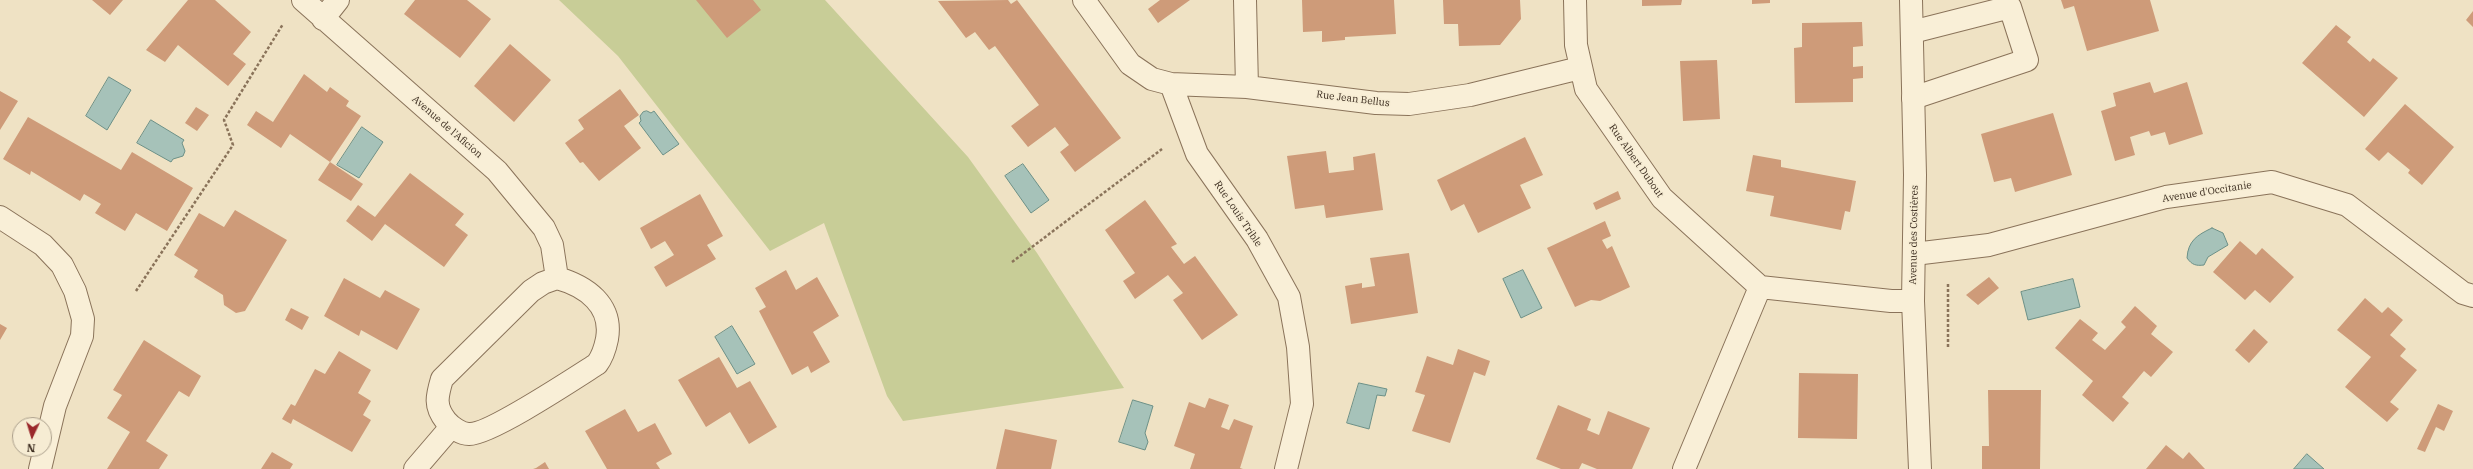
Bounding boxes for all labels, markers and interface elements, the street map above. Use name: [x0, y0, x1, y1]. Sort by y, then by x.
street label: Rue Jean Bellus: [1316, 89, 1390, 109]
street label: Avenue de l'Aficion: [409, 93, 485, 161]
street label: Rue Albert Dubout: [1606, 122, 1666, 200]
street label: Rue Louis Trible: [1212, 179, 1264, 249]
street label: Avenue d'Occitanie: [2161, 179, 2253, 205]
street label: Avenue des Costières: [1907, 185, 1921, 285]
north arrow: [12, 417, 52, 457]
text: N: [26, 441, 36, 455]

